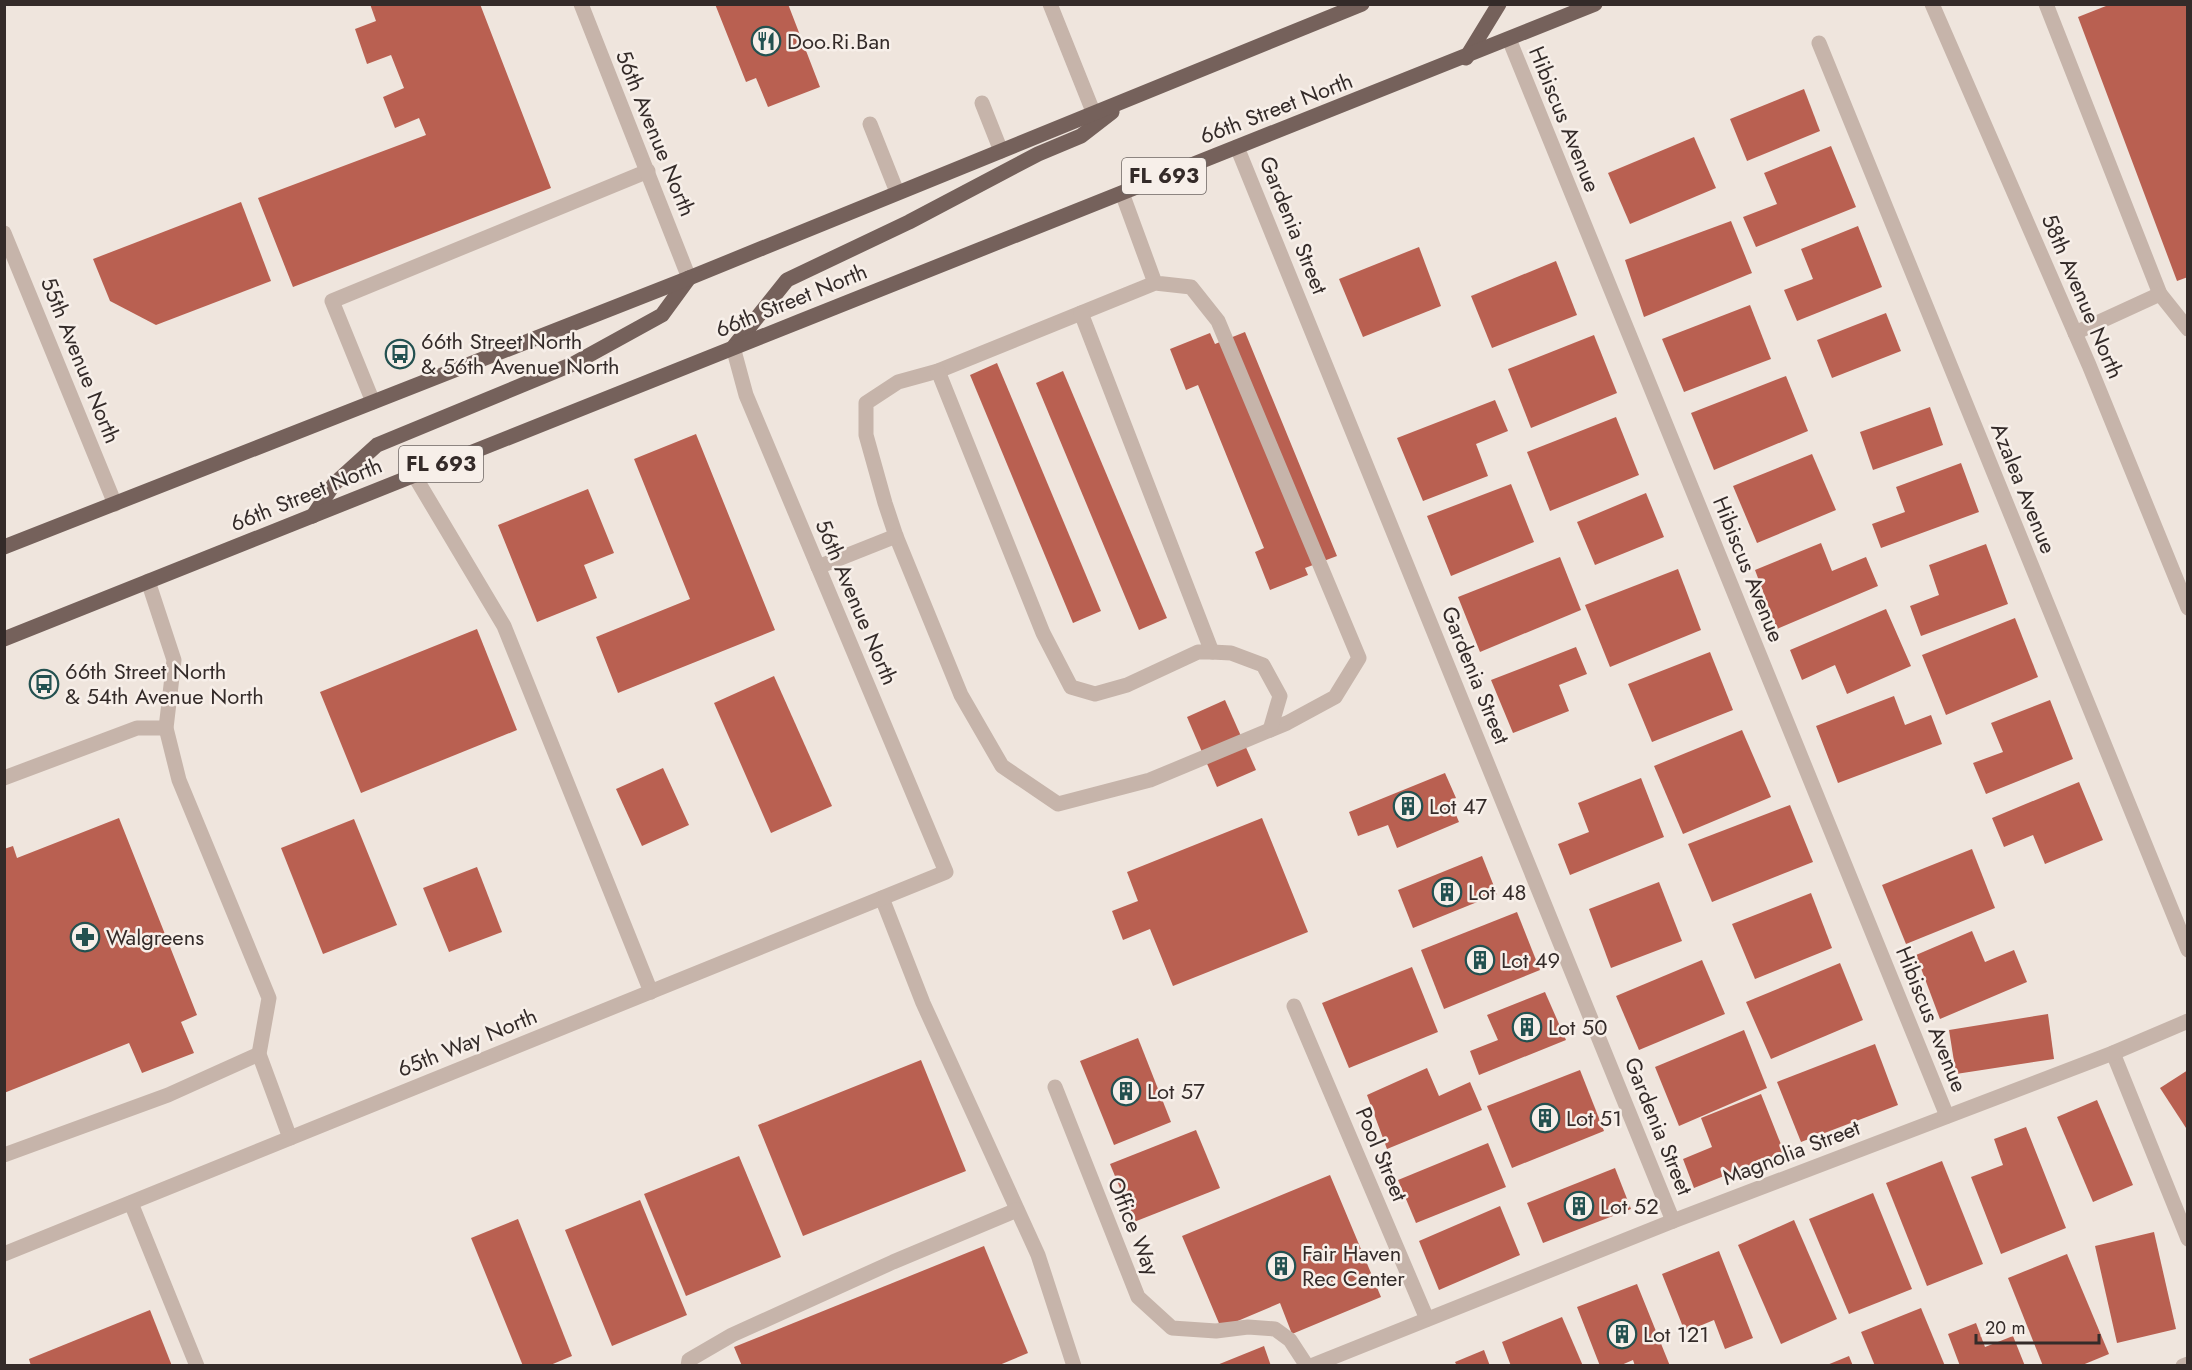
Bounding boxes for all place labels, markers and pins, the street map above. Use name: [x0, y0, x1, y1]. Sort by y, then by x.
restaurant icon: Doo.Ri.Ban: [750, 25, 782, 57]
place label: Doo.Ri.Ban: [787, 25, 891, 57]
place label: 66th Street North & 56th Avenue North: [421, 325, 620, 382]
bus stop icon: 66th Street North & 56th Avenue North: [384, 338, 416, 370]
place label: 66th Street North & 54th Avenue North: [65, 655, 264, 712]
bus stop icon: 66th Street North & 54th Avenue North: [28, 668, 60, 700]
building icon: Lot 47: [1392, 790, 1424, 822]
place label: Lot 47: [1429, 790, 1488, 822]
building icon: Lot 48: [1431, 876, 1463, 908]
place label: Lot 48: [1468, 876, 1527, 908]
pharmacy icon: Walgreens: [69, 921, 101, 953]
place label: Walgreens: [106, 921, 204, 953]
building icon: Lot 49: [1464, 944, 1496, 976]
place label: Lot 49: [1501, 944, 1560, 976]
building icon: Lot 50: [1511, 1011, 1543, 1043]
place label: Lot 50: [1548, 1011, 1607, 1043]
building icon: Lot 57: [1110, 1075, 1142, 1107]
place label: Lot 57: [1147, 1075, 1205, 1107]
building icon: Lot 51: [1529, 1102, 1561, 1134]
place label: Lot 51: [1566, 1102, 1622, 1134]
building icon: Lot 52: [1563, 1190, 1595, 1222]
place label: Lot 52: [1600, 1190, 1659, 1222]
place label: Fair Haven Rec Center: [1302, 1237, 1405, 1294]
building icon: Fair Haven Rec Center: [1265, 1250, 1297, 1282]
building icon: Lot 121: [1606, 1318, 1638, 1350]
place label: Lot 121: [1643, 1318, 1709, 1350]

